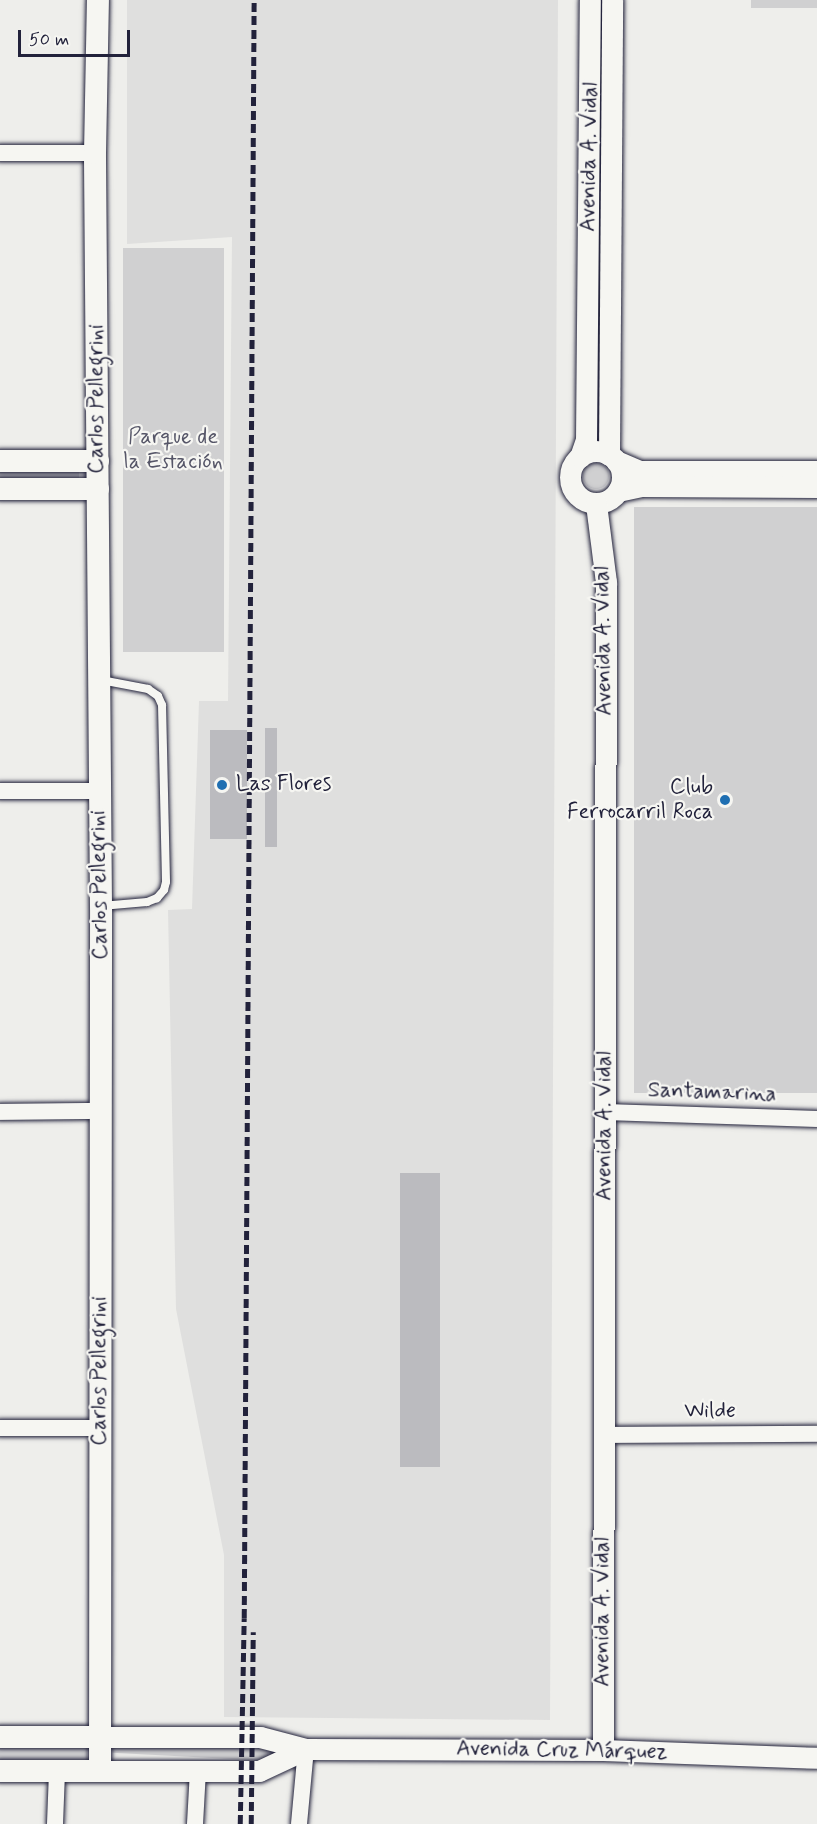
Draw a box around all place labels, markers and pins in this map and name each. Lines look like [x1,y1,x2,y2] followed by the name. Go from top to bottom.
[236,772,333,798] place label: Las Flores
[565,774,713,825] place label: Club Ferrocarril Roca
[213,776,231,794] marker: Las Flores
[718,793,732,807] marker: Club Ferrocarril Roca

